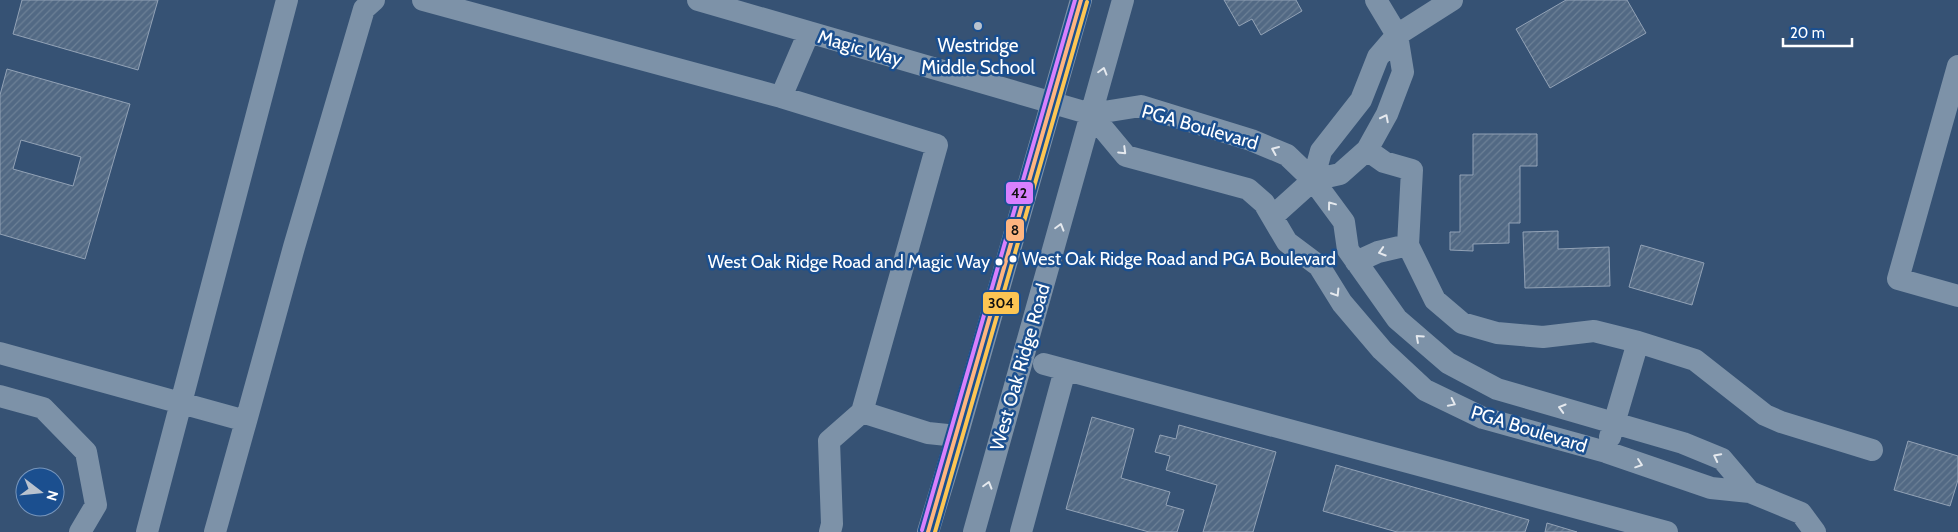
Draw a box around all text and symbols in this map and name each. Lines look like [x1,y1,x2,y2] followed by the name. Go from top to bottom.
[1783,15,1852,47] scale bar
[972,20,984,32] marker: Westridge Middle School
[1790,24,1825,42] text: 20 m
[815,25,905,71] street label: Magic Way
[921,34,1036,79] place label: Westridge Middle School
[1098,67,1108,76] one-way arrow
[1139,99,1261,155] street label: PGA Boulevard
[1378,114,1389,123] one-way arrow
[1117,145,1126,154] one-way arrow
[1271,146,1280,157] one-way arrow
[1005,181,1034,205] line badge: 42
[1011,184,1027,202] text: 42
[1328,201,1337,211] one-way arrow
[1005,218,1025,242] line badge: 8
[1011,221,1019,239] text: 8
[1054,224,1064,232] one-way arrow
[1378,246,1386,256] one-way arrow
[1022,248,1336,270] place label: West Oak Ridge Road and PGA Boulevard
[708,251,990,273] place label: West Oak Ridge Road and Magic Way
[1008,254,1018,264] marker: West Oak Ridge Road and PGA Boulevard
[994,257,1004,267] marker: West Oak Ridge Road and Magic Way
[985,281,1055,453] street label: West Oak Ridge Road
[1329,287,1339,296] one-way arrow
[982,291,1020,315] line badge: 304
[988,294,1014,312] text: 304
[1415,334,1424,343] one-way arrow
[1447,397,1456,407] one-way arrow
[1468,400,1590,458] street label: PGA Boulevard
[1559,404,1567,414] one-way arrow
[1713,453,1722,463] one-way arrow
[1635,458,1643,468] one-way arrow
[15,467,65,517] north arrow
[982,481,992,490] one-way arrow
[42,488,63,503] text: N

